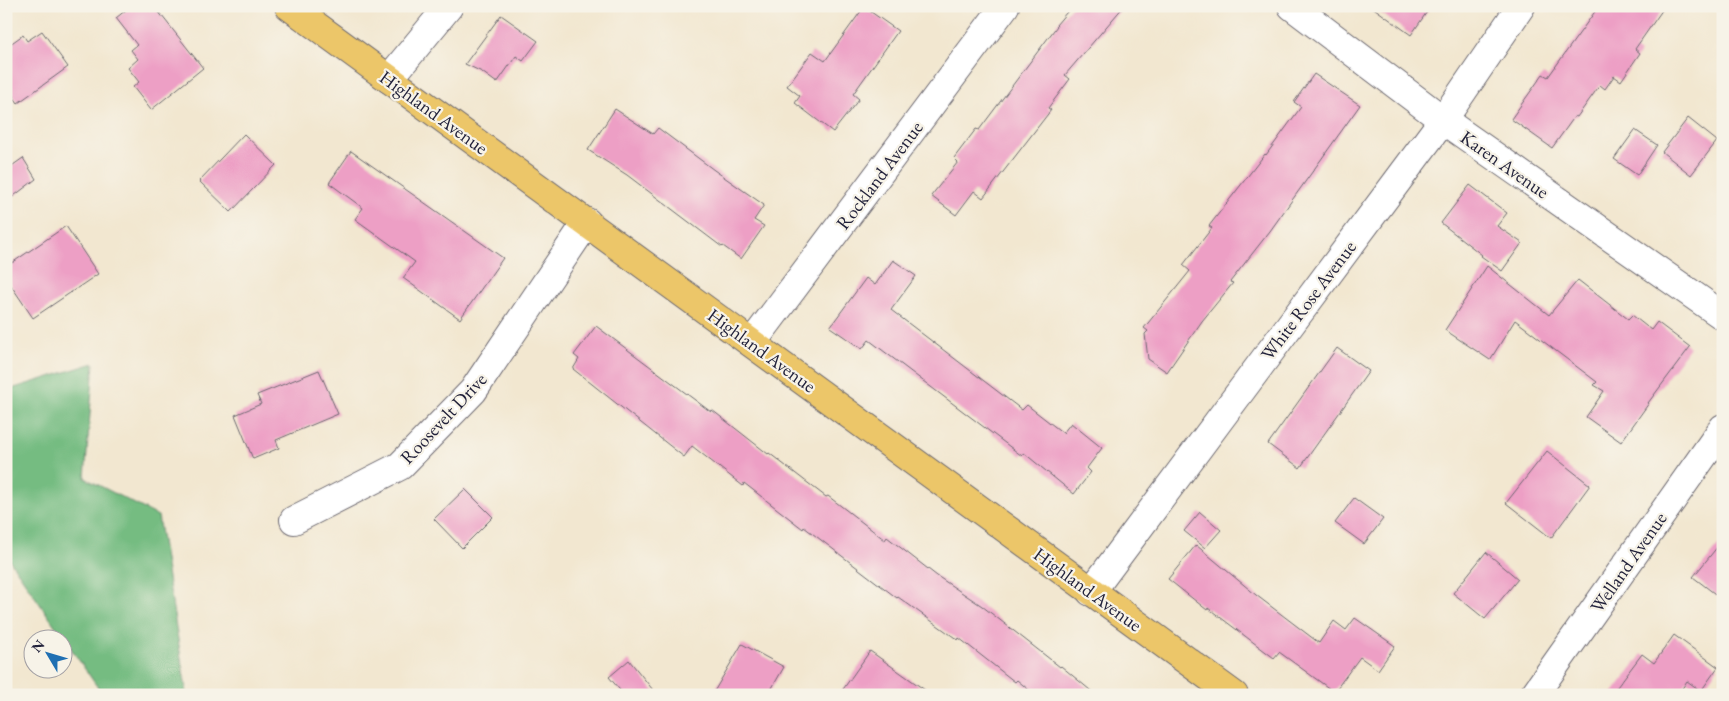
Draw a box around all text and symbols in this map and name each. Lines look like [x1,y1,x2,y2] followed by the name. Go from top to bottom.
[374,65,493,160] street label: Highland Avenue
[830,116,928,235] street label: Rockland Avenue
[1456,125,1554,204] street label: Karen Avenue
[1255,235,1362,365] street label: White Rose Avenue
[702,303,821,398] street label: Highland Avenue
[395,367,492,469] street label: Roosevelt Drive
[1584,507,1672,618] street label: Welland Avenue
[1028,542,1147,637] street label: Highland Avenue
[22,628,72,678] north arrow
[27,635,49,656] text: N

